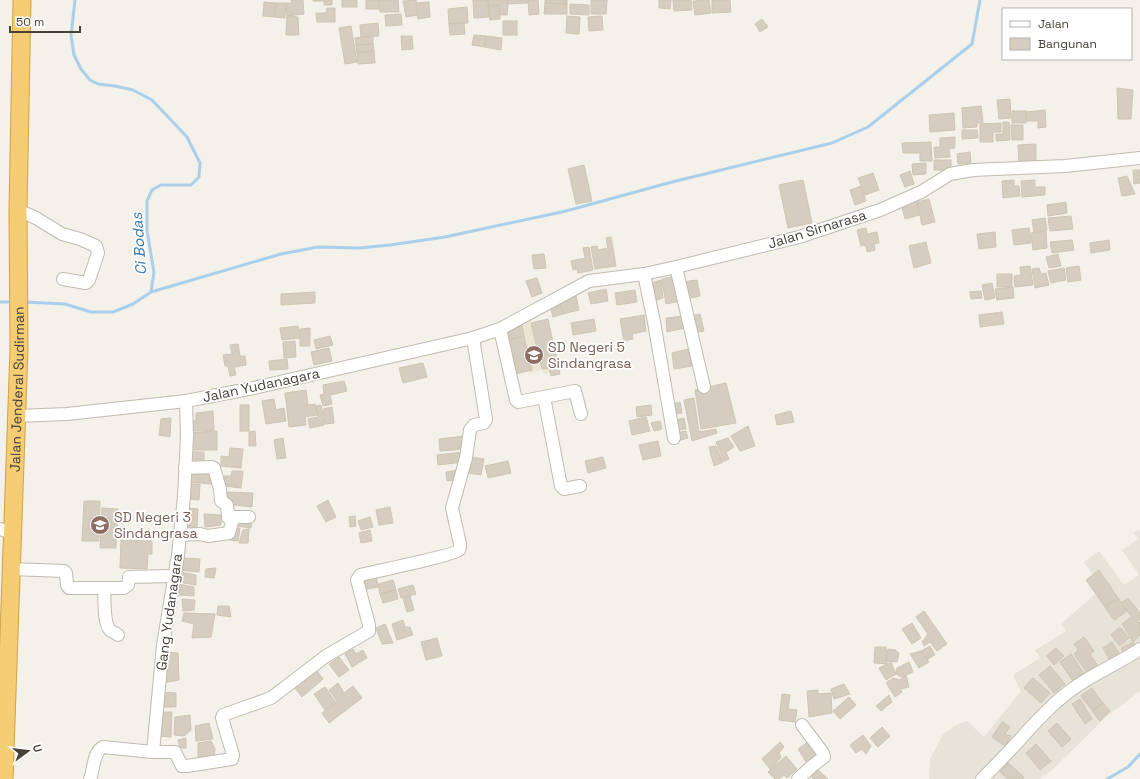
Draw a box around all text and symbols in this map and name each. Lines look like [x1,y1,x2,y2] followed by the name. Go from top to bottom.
[10,8,80,34] scale bar
[1002,8,1132,60] legend
[16,14,44,30] text: 50 m
[1038,16,1069,32] text: Jalan
[1038,36,1097,52] text: Bangunan
[766,205,868,253] street label: Jalan Sirnarasa
[127,211,150,276] water label: Ci Bodas
[6,306,28,472] street label: Jalan Jenderal Sudirman
[548,338,632,372] place label: SD Negeri 5 Sindangrasa
[523,344,545,366] school or university icon: SD Negeri 5 Sindangrasa
[201,364,321,406] street label: Jalan Yudanagara
[114,508,198,542] place label: SD Negeri 3 Sindangrasa
[89,514,111,536] school or university icon: SD Negeri 3 Sindangrasa
[152,552,186,672] street label: Gang Yudanagara
[8,731,48,771] north arrow
[30,743,45,754] text: U

